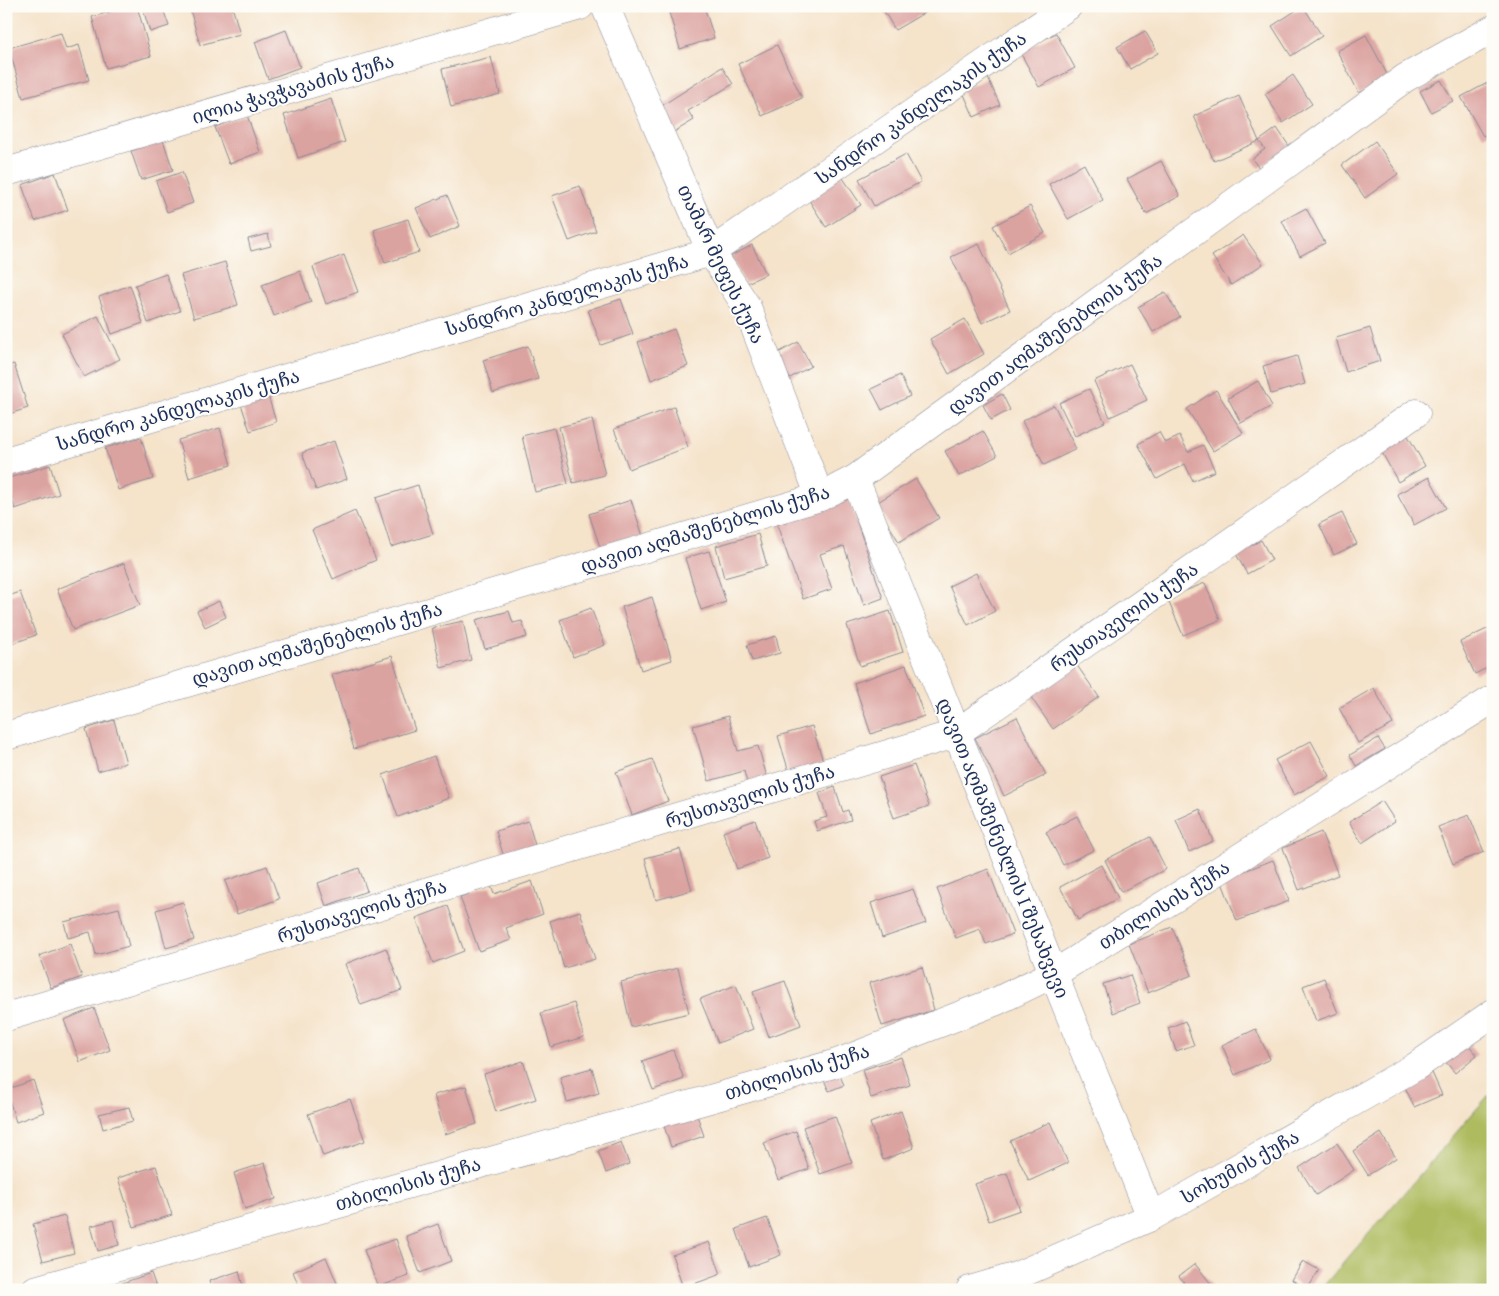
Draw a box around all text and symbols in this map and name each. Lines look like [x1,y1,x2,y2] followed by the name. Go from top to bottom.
[811,25,1031,191] street label: სანდრო კანდელაკის ქუჩა
[189,48,397,130] street label: ილია ჭავჭავაძის ქუჩა
[672,180,770,348] street label: თამარ მეფეს ქუჩა
[442,248,692,342] street label: სანდრო კანდელაკის ქუჩა
[943,248,1167,420] street label: დავით აღმაშენებლის ქუჩა
[53,363,303,457] street label: სანდრო კანდელაკის ქუჩა
[577,479,833,579] street label: დავით აღმაშენებლის ქუჩა
[1045,556,1203,678] street label: რუსთაველის ქუჩა
[189,596,445,692] street label: დავით აღმაშენებლის ქუჩა
[931,694,1075,1002] street label: დავით აღმაშენებლის I შესახვევი
[662,758,838,834] street label: რუსთაველის ქუჩა
[1094,855,1234,955] street label: თბილისის ქუჩა
[274,873,450,949] street label: რუსთაველის ქუჩა
[721,1038,873,1106] street label: თბილისის ქუჩა
[1176,1124,1304,1210] street label: სოხუმის ქუჩა
[332,1151,484,1217] street label: თბილისის ქუჩა

